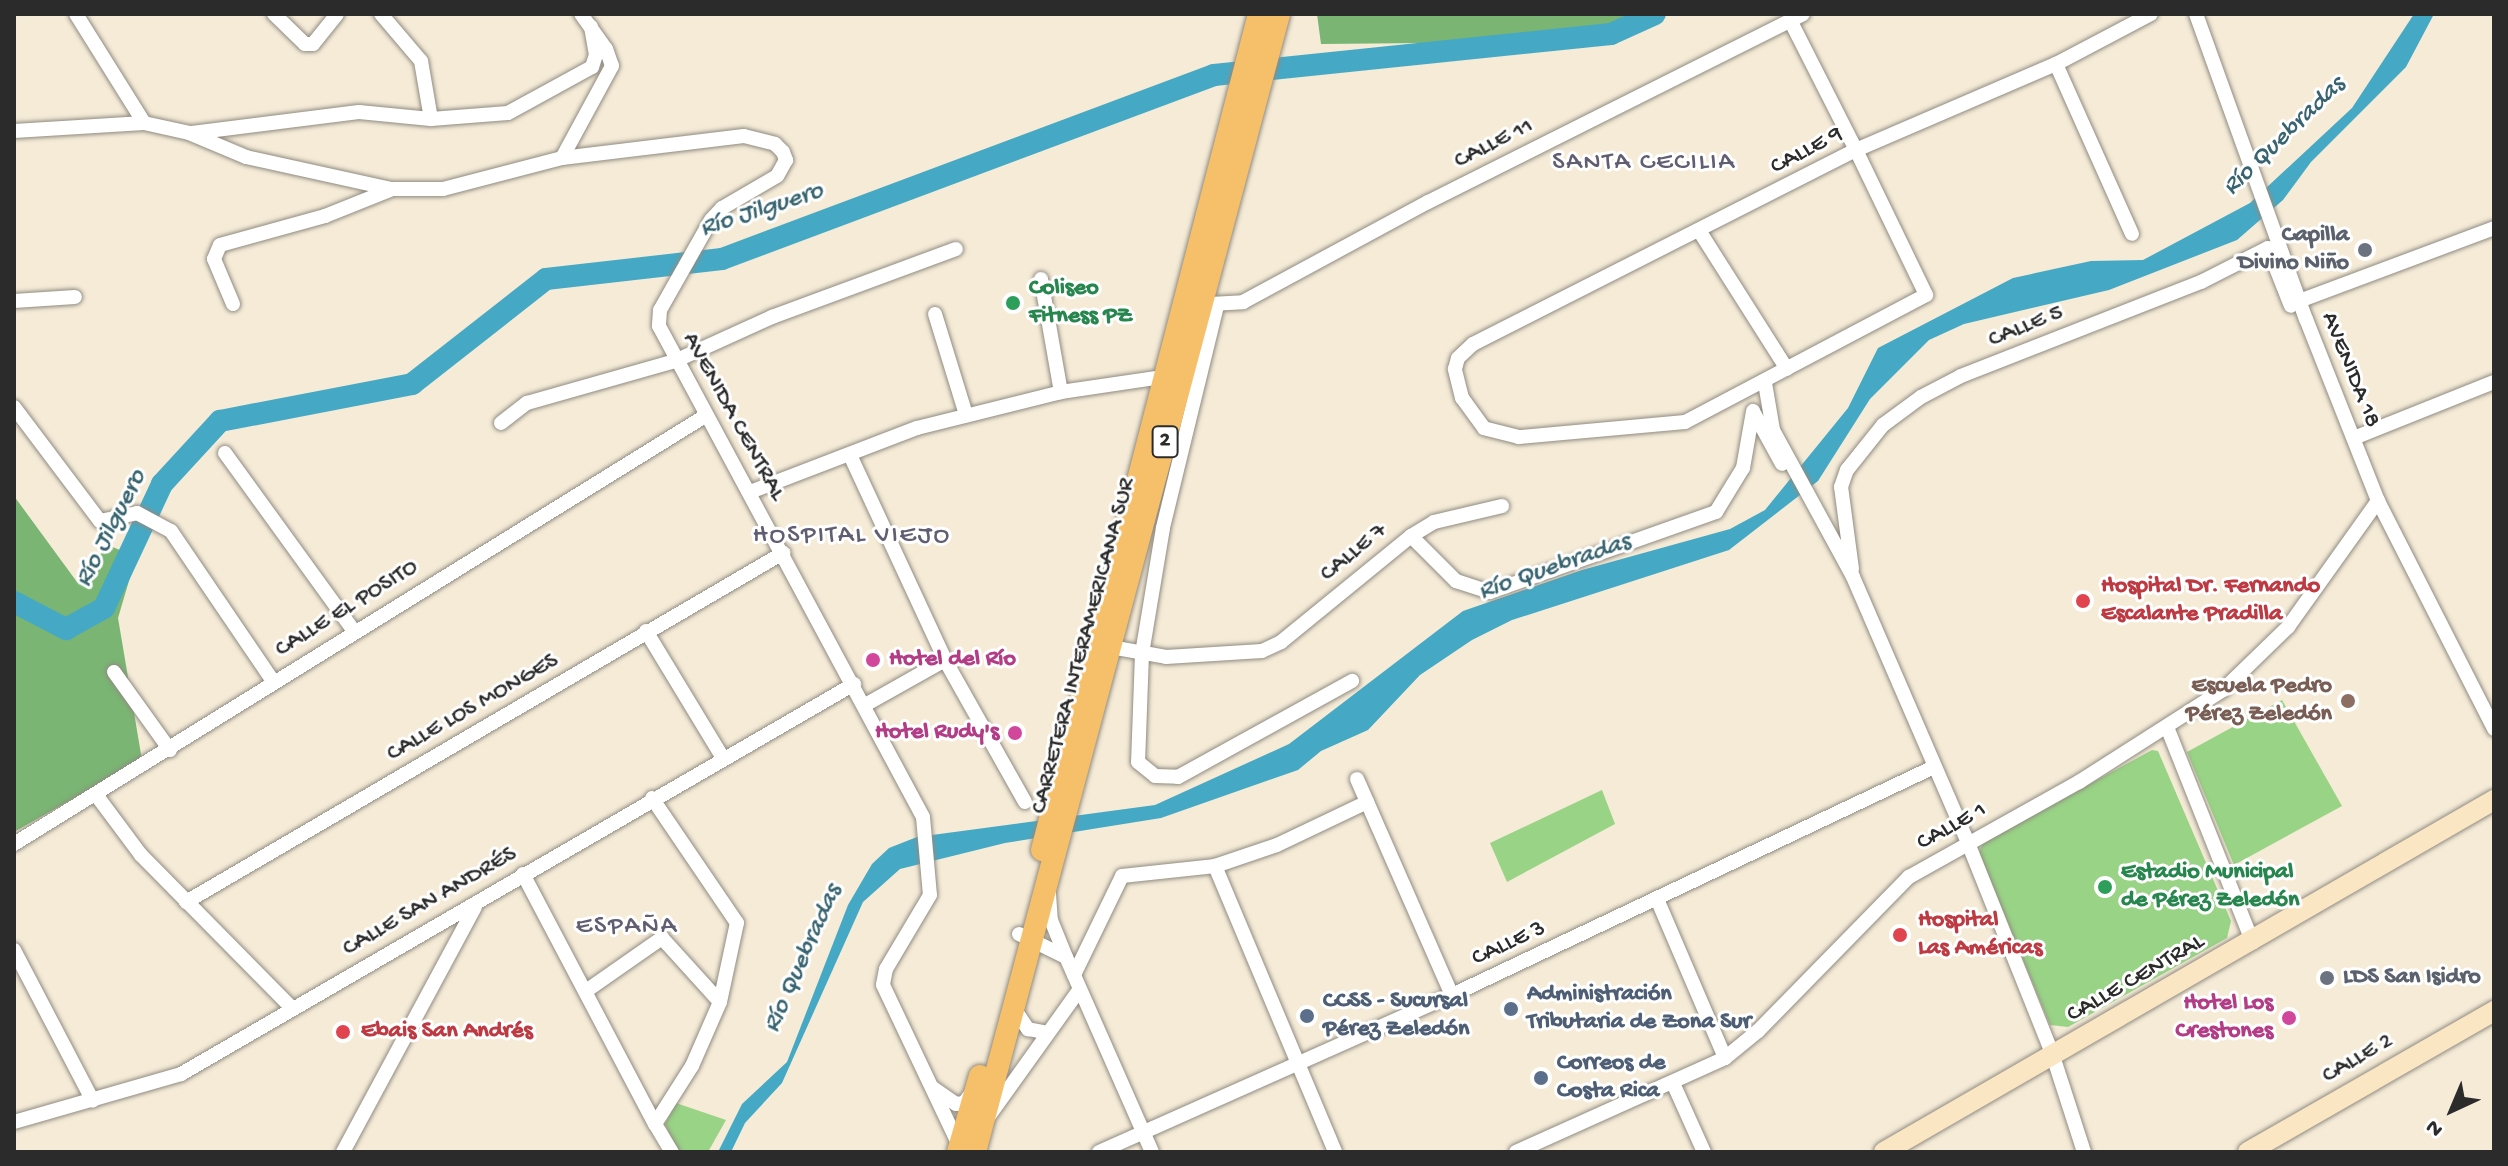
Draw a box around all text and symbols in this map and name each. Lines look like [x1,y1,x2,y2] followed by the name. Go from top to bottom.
[2217,71,2353,203] water label: Río Quebradas
[1450,112,1538,176] street label: CALLE 11
[1766,120,1848,182] street label: CALLE 9
[1552,148,1736,180] district label: SANTA CECILIA
[697,177,827,245] water label: Río Jilguero
[2238,222,2349,278] place label: Capilla Divino Niño
[2356,241,2374,259] marker: Capilla Divino Niño
[1029,275,1132,331] place label: Coliseo Fitness PZ
[1004,294,1022,312] marker: Coliseo Fitness PZ
[1984,299,2068,355] street label: CALLE 5
[2314,308,2386,432] street label: AVENIDA 18
[675,328,791,506] street label: AVENIDA CENTRAL
[1151,424,1179,460] road number: 2
[69,465,155,593] water label: Río Jilguero
[1025,475,1143,817] street label: CARRETERA INTERAMERICANA SUR
[1315,517,1393,589] street label: CALLE 7
[753,521,951,553] district label: HOSPITAL VIEJO
[1475,527,1635,609] water label: Río Quebradas
[270,554,424,664] street label: CALLE EL POSITO
[2101,573,2320,629] place label: Hospital Dr. Fernando Escalante Pradilla
[2072,590,2094,612] marker: Hospital Dr. Fernando Escalante Pradilla
[889,646,1016,674] place label: Hotel del Río
[382,647,564,769] street label: CALLE LOS MONGES
[864,651,882,669] marker: Hotel del Río
[2186,673,2332,729] place label: Escuela Pedro Pérez Zeledón
[2339,692,2357,710] marker: Escuela Pedro Pérez Zeledón
[875,719,999,747] place label: Hotel Rudy's
[1006,724,1024,742] marker: Hotel Rudy's
[1912,796,1992,858] street label: CALLE 1
[338,840,522,964] street label: CALLE SAN ANDRÉS
[2121,859,2299,915] place label: Estadio Municipal de Pérez Zeledón
[2096,878,2114,896] marker: Estadio Municipal de Pérez Zeledón
[757,880,851,1038] water label: Río Quebradas
[1918,907,2042,963] place label: Hospital Las Américas
[576,912,678,944] district label: ESPAÑA
[1468,915,1550,973] street label: CALLE 3
[1889,924,1911,946] marker: Hospital Las Américas
[2062,928,2210,1030] street label: CALLE CENTRAL
[2343,964,2481,992] place label: LDS San Isidro
[2318,969,2336,987] marker: LDS San Isidro
[1527,981,1751,1037] place label: Administración Tributaria de Zona Sur
[1323,988,1469,1044] place label: CCSS - Sucursal Pérez Zeledón
[2175,990,2273,1046] place label: Hotel Los Crestones
[1502,1000,1520,1018] marker: Administración Tributaria de Zona Sur
[1298,1007,1316,1025] marker: CCSS - Sucursal Pérez Zeledón
[2280,1009,2298,1027] marker: Hotel Los Crestones
[361,1018,533,1046] place label: Ebais San Andrés
[332,1021,354,1043] marker: Ebais San Andrés
[2317,1027,2399,1091] street label: CALLE 2
[1557,1050,1665,1106] place label: Correos de Costa Rica
[1532,1069,1550,1087] marker: Correos de Costa Rica
[2412,1070,2492,1150] north arrow
[2421,1113,2450,1142] text: N

